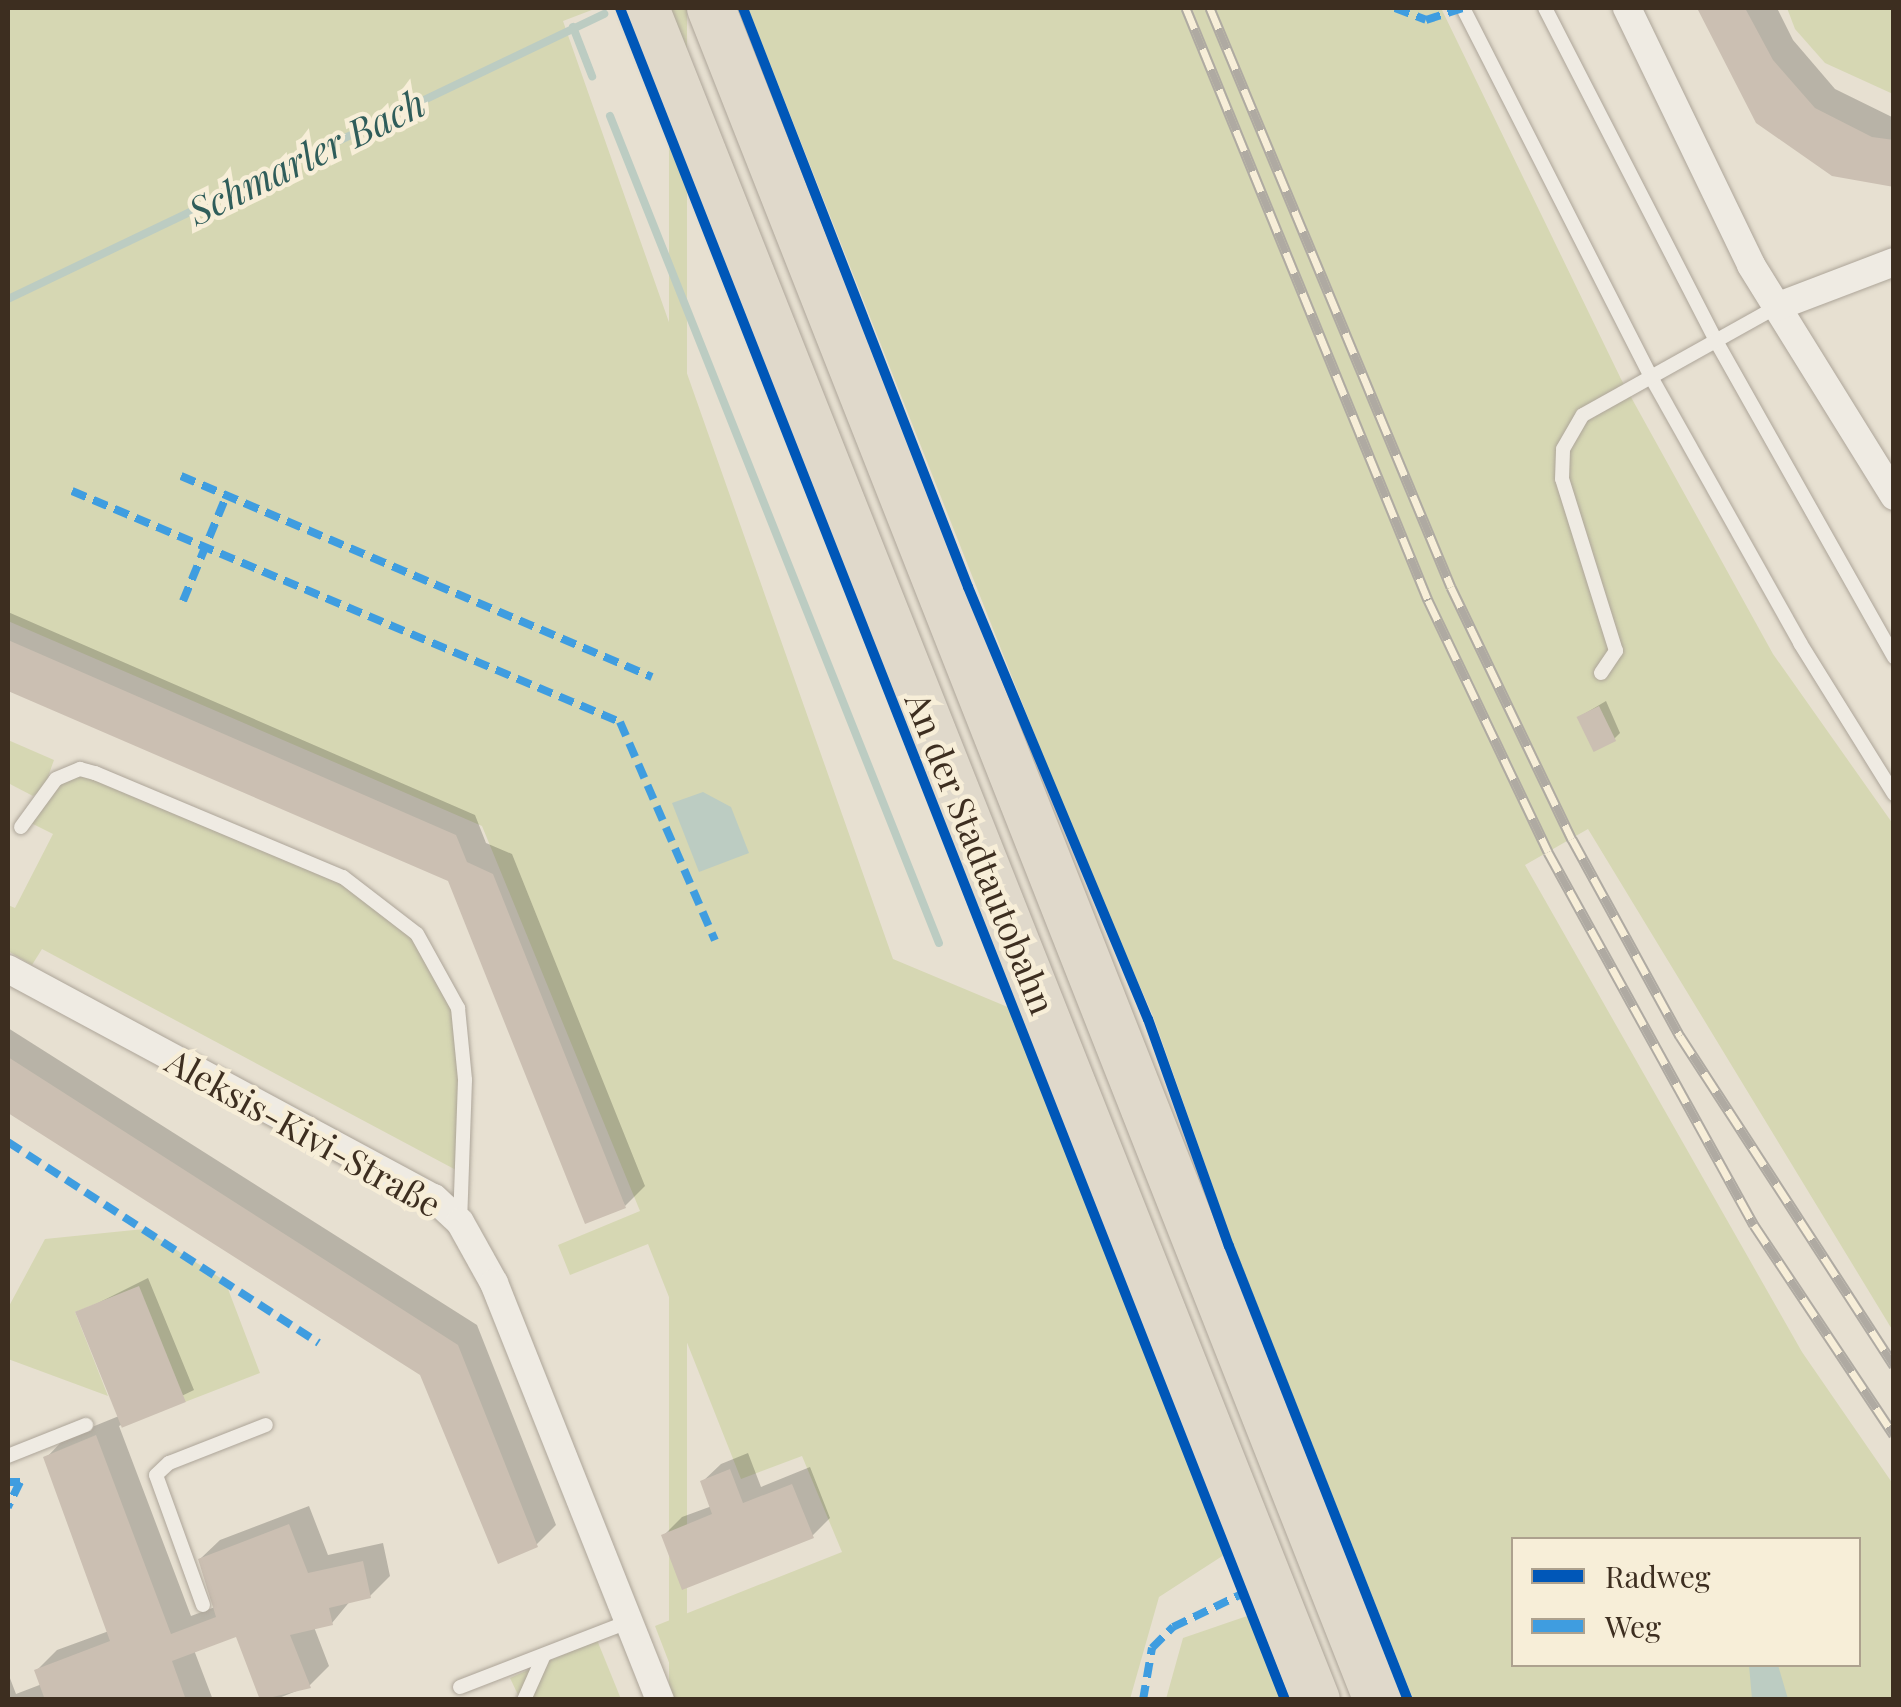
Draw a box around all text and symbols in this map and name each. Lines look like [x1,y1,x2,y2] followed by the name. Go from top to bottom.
[180,79,432,233] water label: Schmarler Bach
[897,686,1065,1020] street label: An der Stadtautobahn
[159,1039,449,1225] street label: Aleksis-Kivi-Straße
[1511,1537,1861,1667] legend
[1605,1556,1711,1596] text: Radweg
[1605,1606,1661,1646] text: Weg

